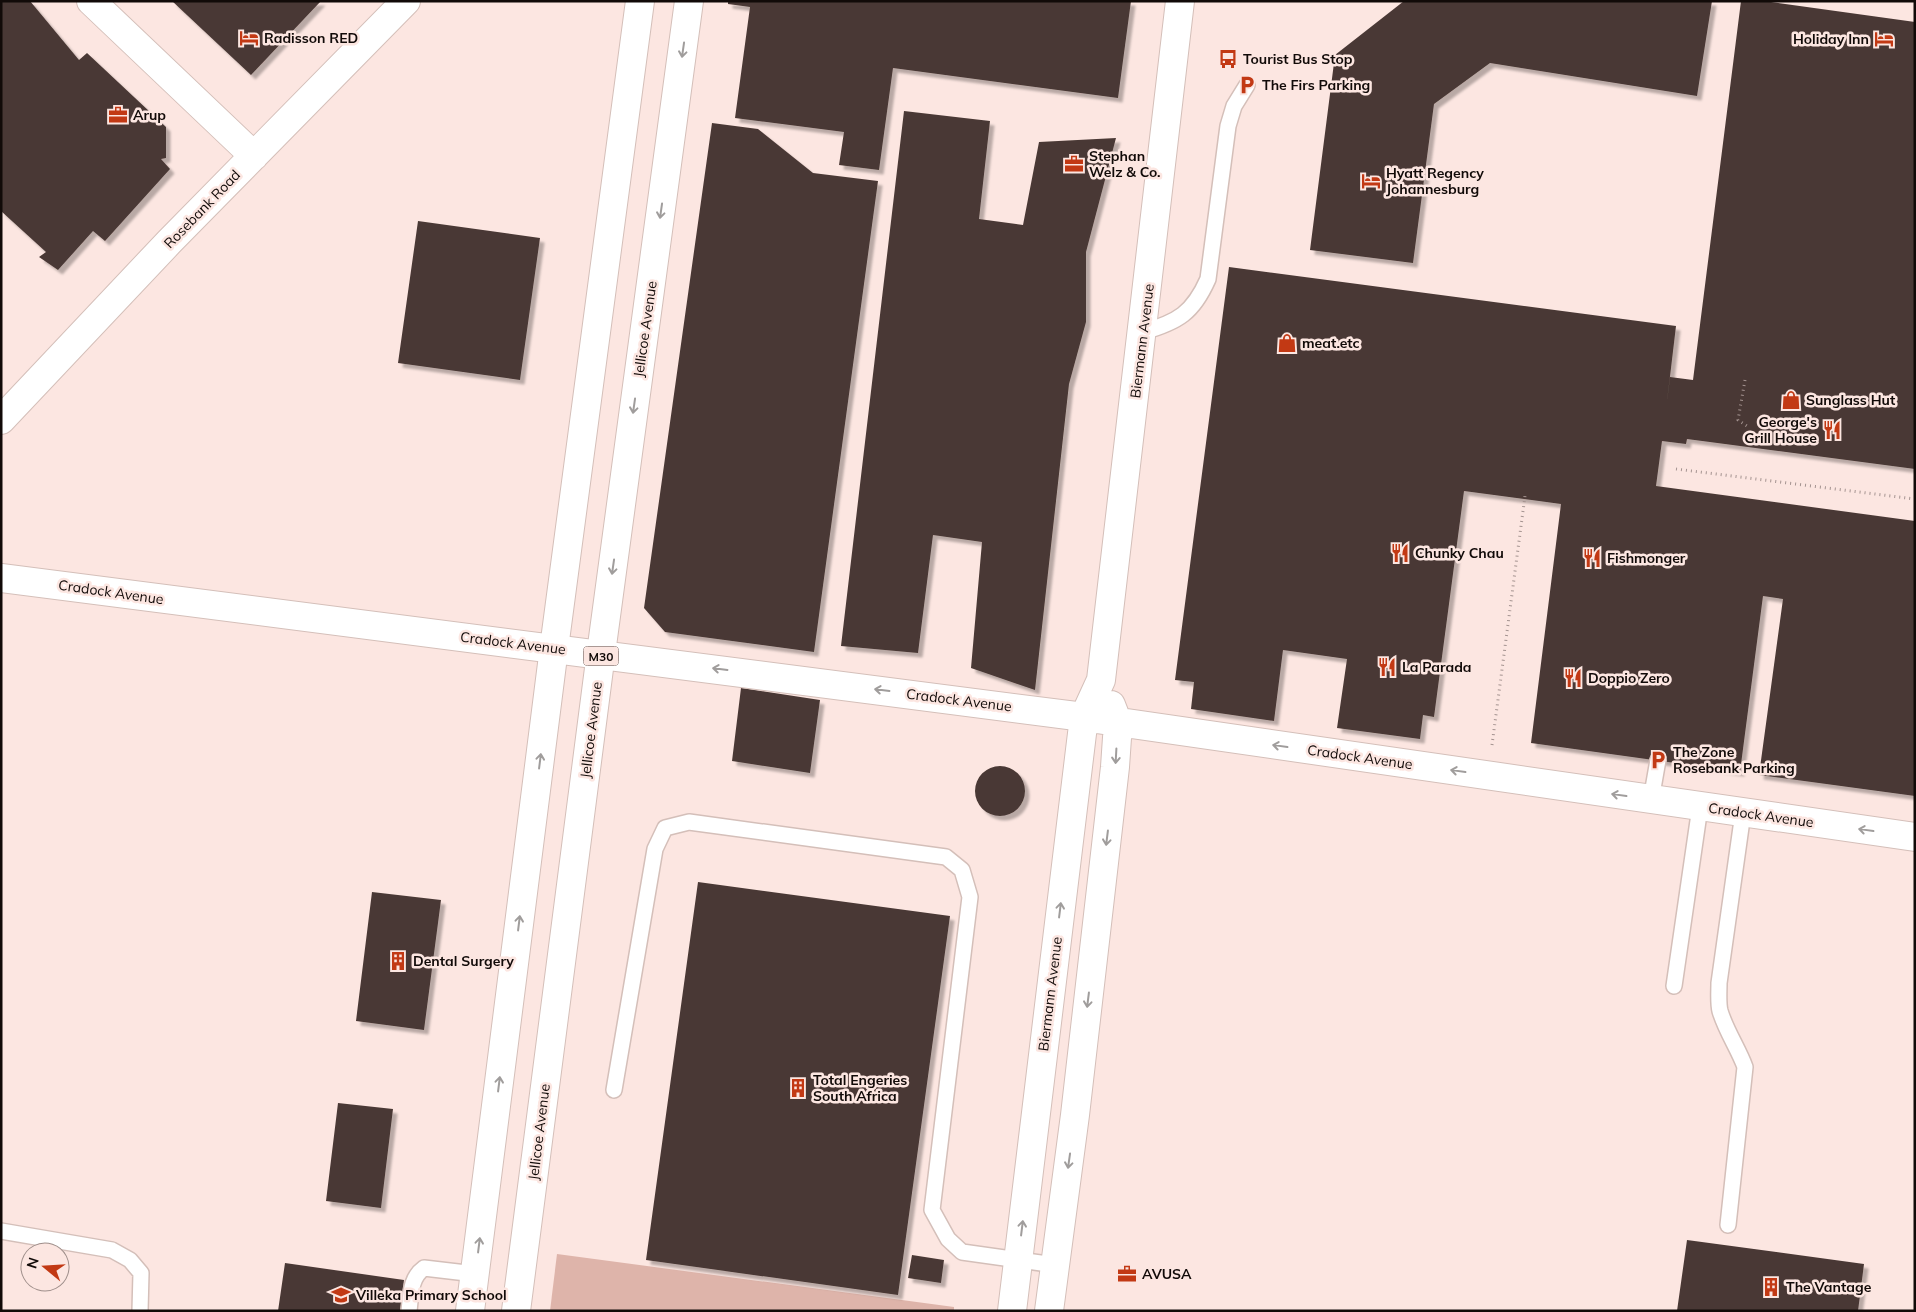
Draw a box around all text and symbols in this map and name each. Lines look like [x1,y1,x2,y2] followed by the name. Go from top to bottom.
[238,27,260,49] hotel icon: Radisson RED
[1873,28,1895,50] hotel icon: Holiday Inn
[264,29,358,47] place label: Radisson RED
[1793,30,1869,48] place label: Holiday Inn
[678,41,688,57] one-way arrow
[1217,48,1239,70] bus stop icon: Tourist Bus Stop
[1243,50,1353,68] place label: Tourist Bus Stop
[1236,74,1258,96] parking icon: The Firs Parking
[1262,76,1370,94] place label: The Firs Parking
[107,104,129,126] office icon: Arup
[133,106,166,124] place label: Arup
[1089,147,1160,181] place label: Stephan Welz & Co.
[1063,153,1085,175] office icon: Stephan Welz & Co.
[1386,164,1484,198] place label: Hyatt Regency Johannesburg
[160,166,244,252] street label: Rosebank Road
[1360,170,1382,192] hotel icon: Hyatt Regency Johannesburg
[656,202,666,218] one-way arrow
[629,280,661,378] street label: Jellicoe Avenue
[1126,283,1158,399] street label: Biermann Avenue
[1276,332,1298,354] shop icon: meat.etc
[1302,334,1360,352] place label: meat.etc
[1780,389,1802,411] shop icon: Sunglass Hut
[1806,391,1896,409] place label: Sunglass Hut
[629,398,639,414] one-way arrow
[1744,413,1817,447] place label: George's Grill House
[1821,419,1843,441] restaurant icon: George's Grill House
[1389,542,1411,564] restaurant icon: Chunky Chau
[1415,544,1504,562] place label: Chunky Chau
[1581,547,1603,569] restaurant icon: Fishmonger
[1607,549,1686,567] place label: Fishmonger
[607,559,617,575] one-way arrow
[57,576,165,608] street label: Cradock Avenue
[459,628,567,658] street label: Cradock Avenue
[584,646,618,666] road number: M30
[1376,656,1398,678] restaurant icon: La Parada
[1402,658,1472,676] place label: La Parada
[713,664,729,674] one-way arrow
[1562,667,1584,689] restaurant icon: Doppio Zero
[1588,669,1670,687] place label: Doppio Zero
[576,681,606,779] street label: Jellicoe Avenue
[874,685,890,695] one-way arrow
[905,685,1013,715] street label: Cradock Avenue
[1272,740,1288,750] one-way arrow
[1306,741,1414,773] street label: Cradock Avenue
[1673,743,1795,777] place label: The Zone Rosebank Parking
[1111,748,1120,764] one-way arrow
[1647,749,1669,771] parking icon: The Zone Rosebank Parking
[535,754,545,770] one-way arrow
[1450,766,1466,776] one-way arrow
[1611,790,1627,800] one-way arrow
[1707,799,1815,831] street label: Cradock Avenue
[1859,825,1875,835] one-way arrow
[1102,830,1112,846] one-way arrow
[1055,902,1065,918] one-way arrow
[514,915,524,931] one-way arrow
[1034,936,1066,1052] street label: Biermann Avenue
[387,950,409,972] building icon: Dental Surgery
[413,952,514,970] place label: Dental Surgery
[1083,991,1093,1007] one-way arrow
[813,1071,907,1105] place label: Total Engeries South Africa
[494,1076,504,1092] one-way arrow
[787,1077,809,1099] building icon: Total Engeries South Africa
[524,1083,554,1181] street label: Jellicoe Avenue
[1064,1153,1074,1169] one-way arrow
[1017,1220,1027,1236] one-way arrow
[474,1237,484,1253] one-way arrow
[20,1242,70,1292] north arrow
[22,1255,43,1271] text: N
[1116,1263,1138,1285] office icon: AVUSA
[1142,1265,1192,1283] place label: AVUSA
[1760,1276,1782,1298] building icon: The Vantage
[1786,1278,1872,1296] place label: The Vantage
[330,1284,352,1306] school or university icon: Villeka Primary School
[355,1286,507,1304] place label: Villeka Primary School

